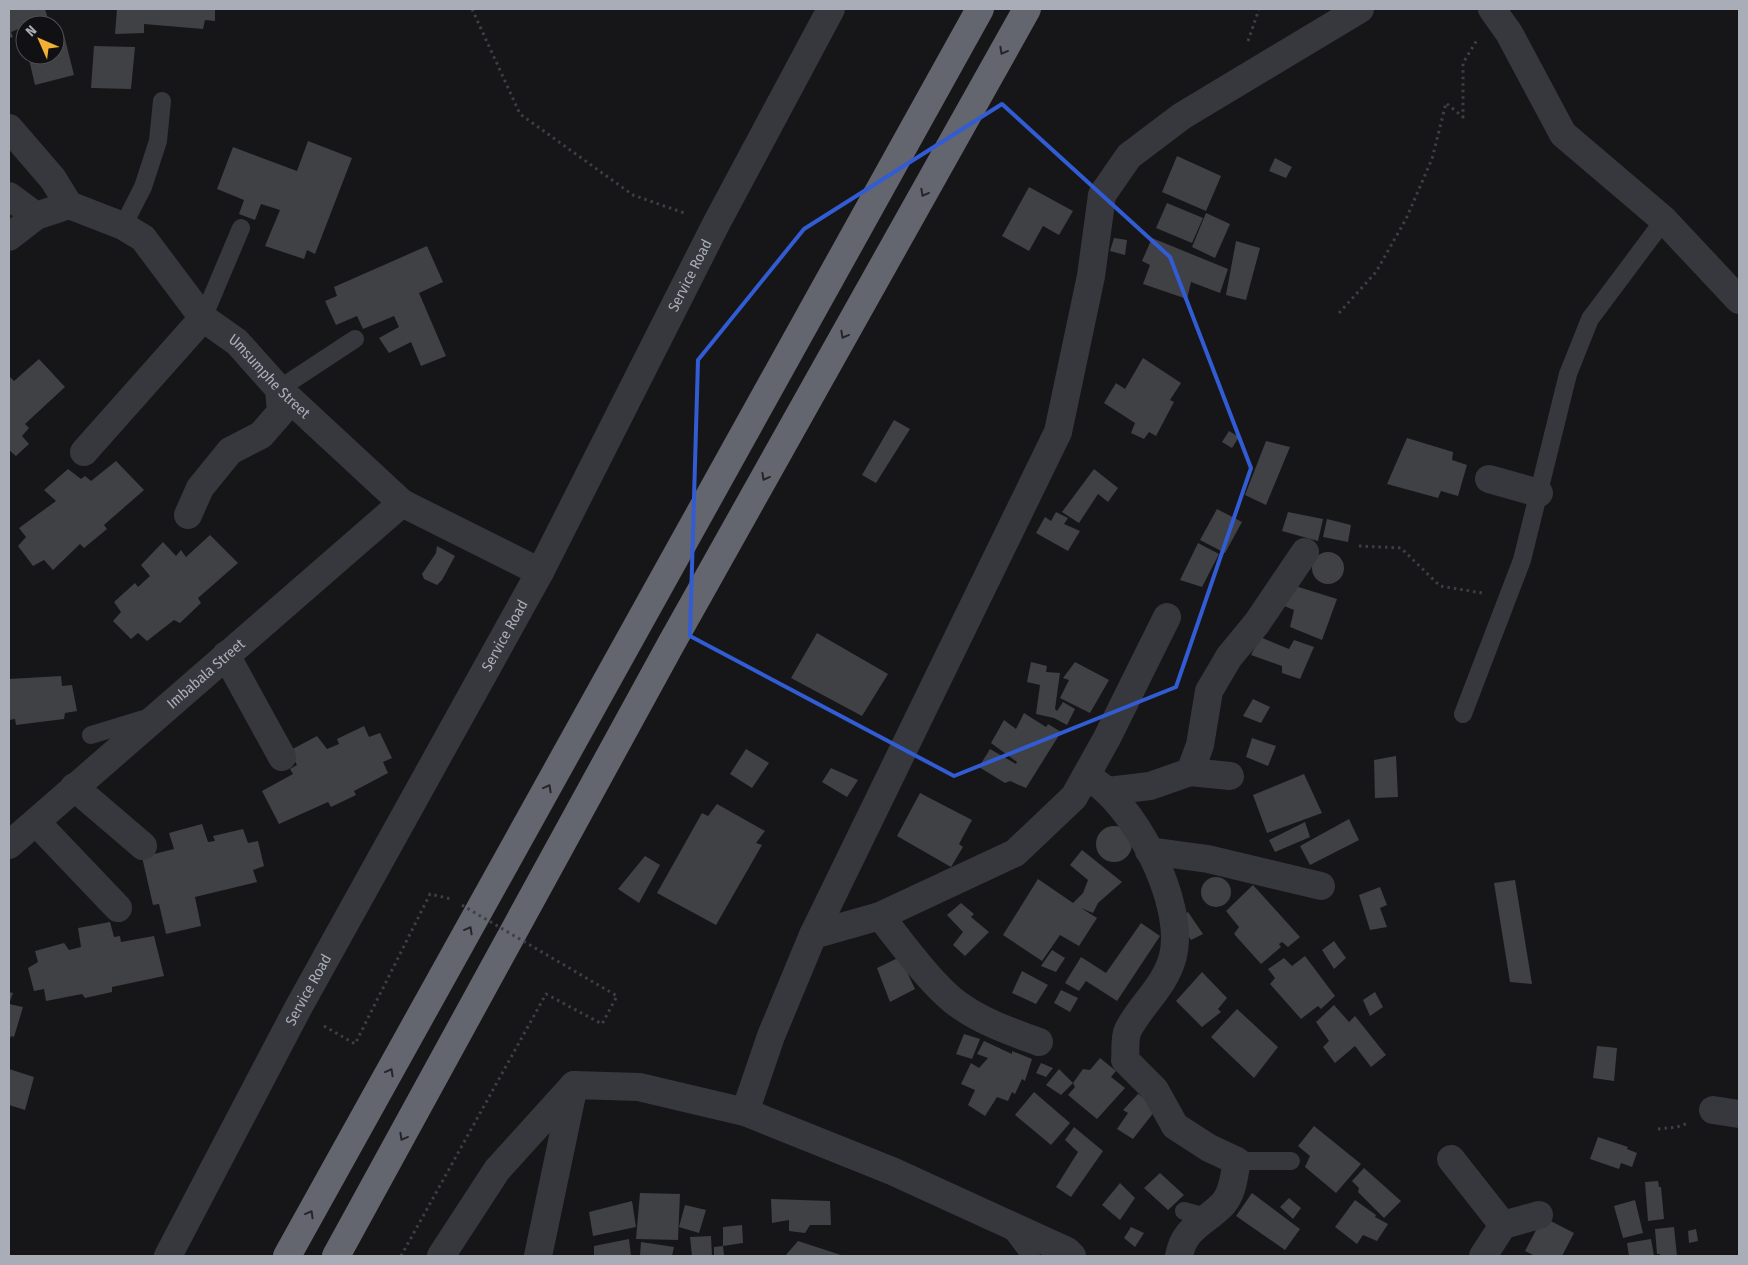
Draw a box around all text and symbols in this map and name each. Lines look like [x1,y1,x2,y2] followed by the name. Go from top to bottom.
[15,15,65,65] north arrow
[22,22,40,40] text: N
[999,46,1009,55] one-way arrow
[920,188,930,197] one-way arrow
[664,236,716,315] street label: Service Road
[225,330,314,422] street label: Umsumphe Street
[841,330,851,339] one-way arrow
[761,471,771,480] one-way arrow
[478,597,532,674] street label: Service Road
[163,635,249,712] street label: Imbabala Street
[541,784,551,793] one-way arrow
[463,926,473,935] one-way arrow
[282,951,335,1029] street label: Service Road
[384,1068,394,1077] one-way arrow
[399,1132,409,1141] one-way arrow
[304,1210,314,1219] one-way arrow

